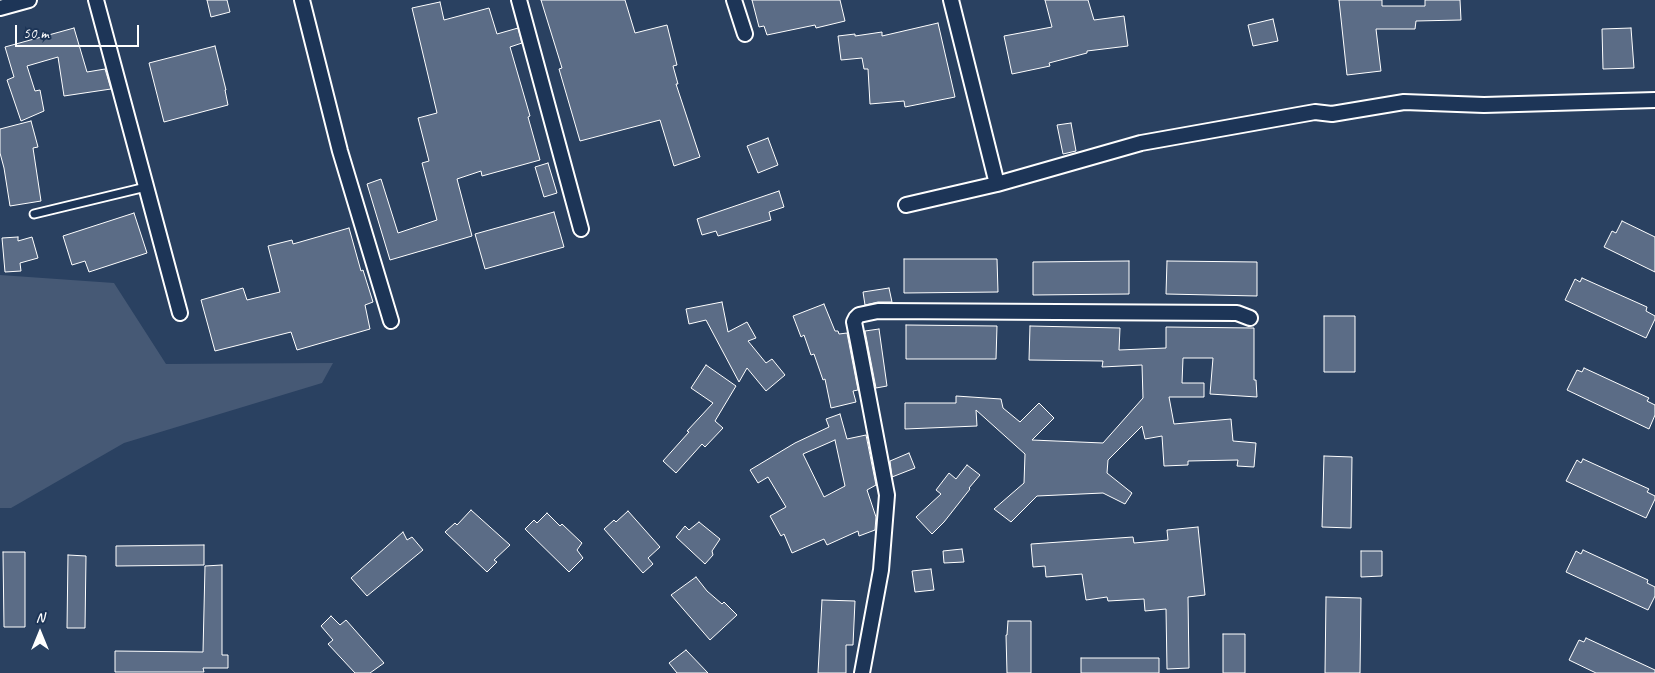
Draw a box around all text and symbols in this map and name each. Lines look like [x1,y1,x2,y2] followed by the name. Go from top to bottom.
[18,15,141,47] scale bar
[23,24,49,43] text: 50 m
[15,608,65,658] north arrow
[36,609,44,626] text: N

